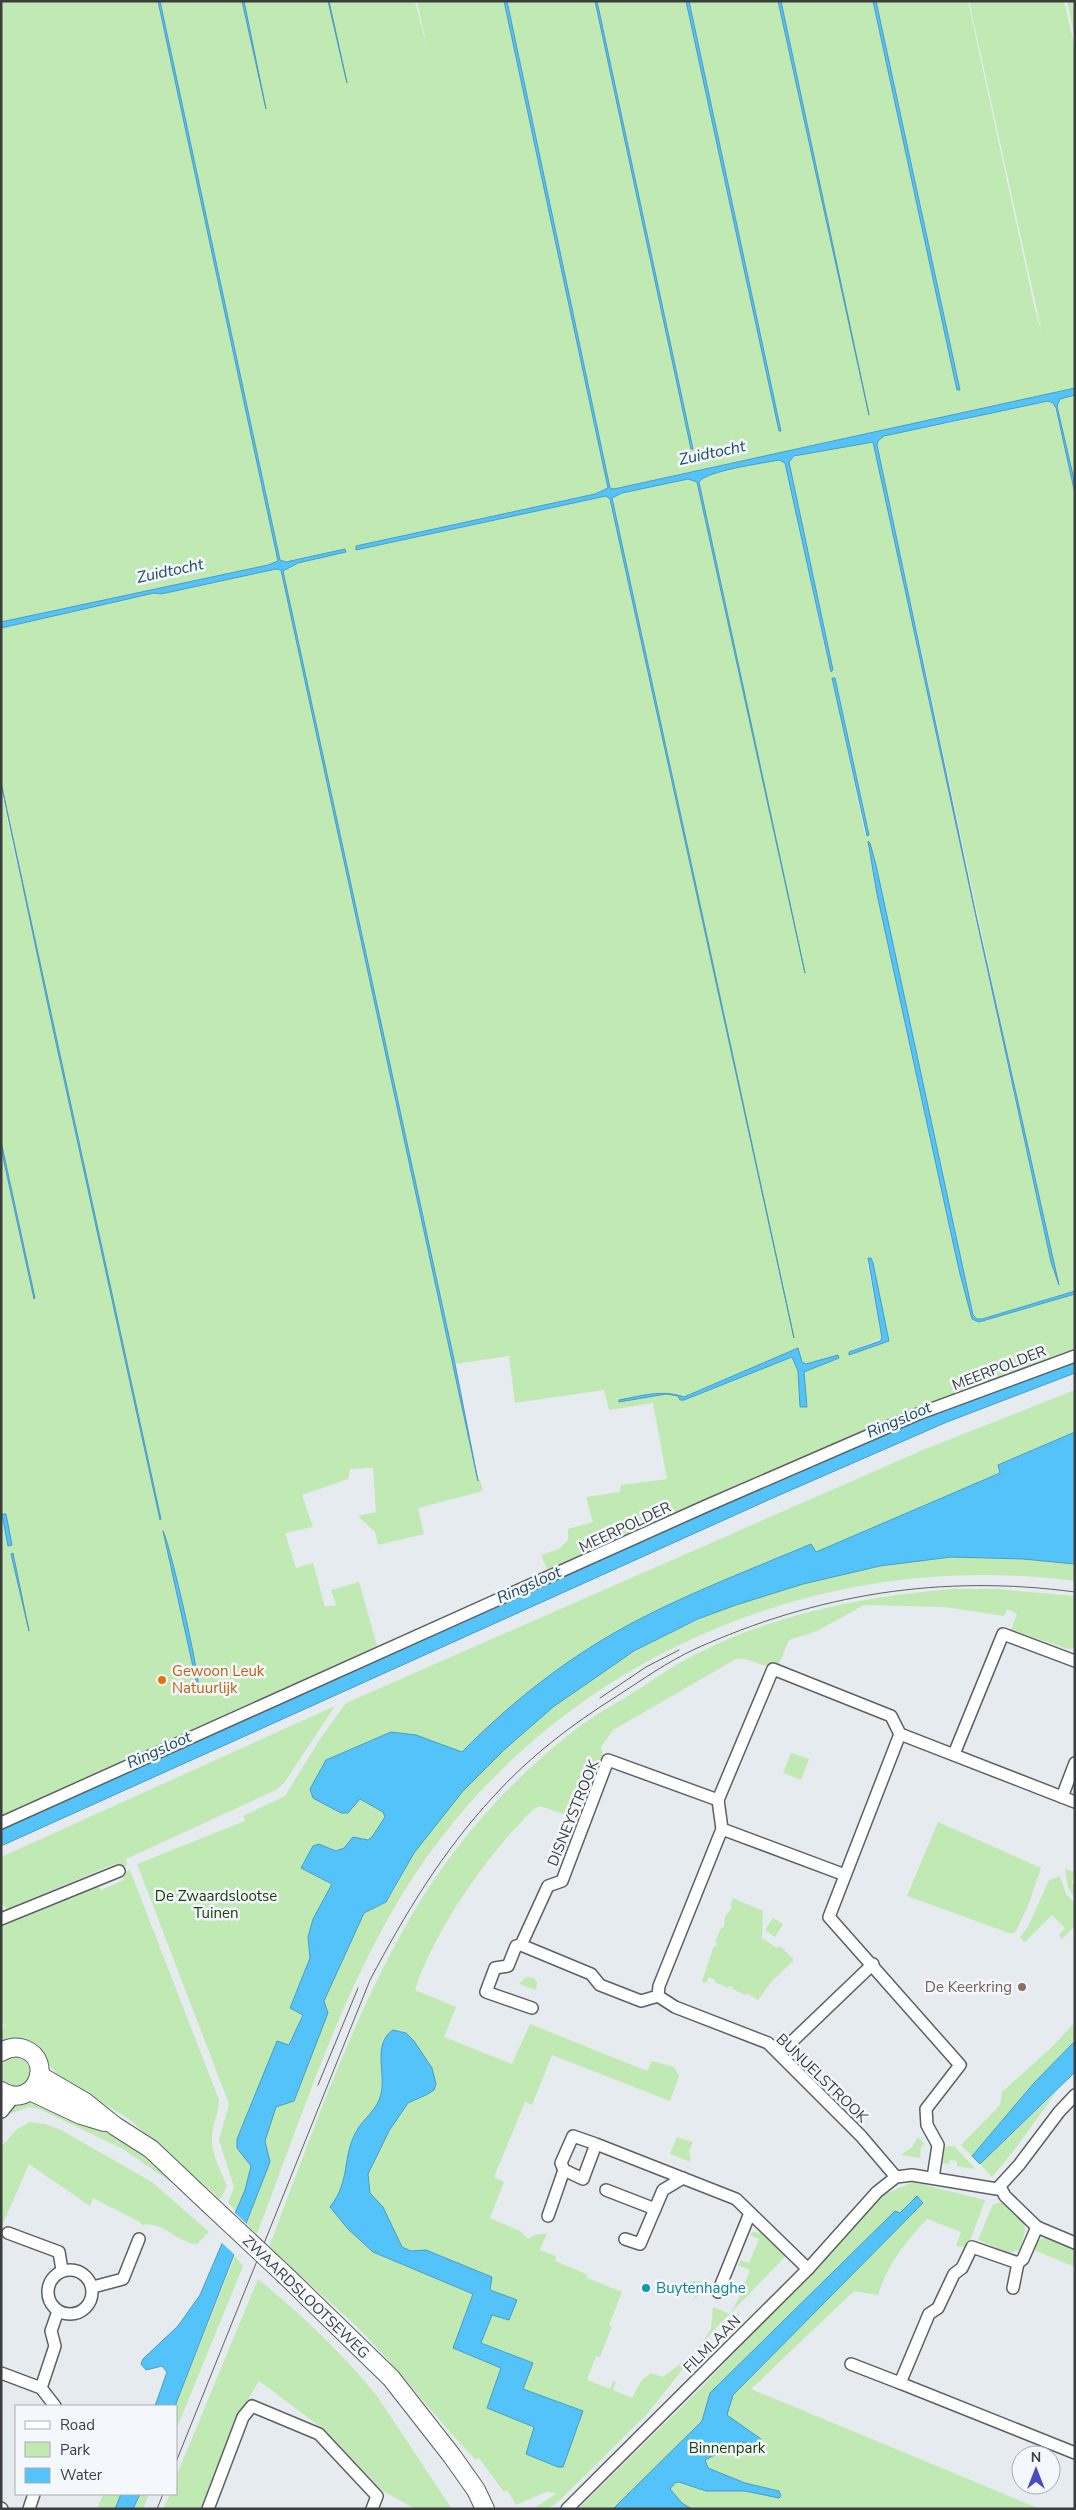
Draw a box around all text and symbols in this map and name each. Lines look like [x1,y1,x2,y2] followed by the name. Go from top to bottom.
[677,435,748,471] water label: Zuidtocht
[135,553,206,589] water label: Zuidtocht
[949,1341,1049,1395] street label: MEERPOLDER
[863,1396,935,1444] water label: Ringsloot
[576,1497,674,1557] street label: MEERPOLDER
[493,1561,565,1609] water label: Ringsloot
[172,1661,265,1698] place label: Gewoon Leuk Natuurlijk
[156,1674,168,1686] marker: Gewoon Leuk Natuurlijk
[123,1726,195,1774] water label: Ringsloot
[543,1756,604,1869] street label: DISNEYSTROOK
[155,1886,277,1923] park label: De Zwaardslootse Tuinen
[925,1977,1012,1997] place label: De Keerkring
[1016,1981,1028,1993] marker: De Keerkring
[772,2029,873,2127] street label: BUNUELSTROOK
[238,2231,374,2363] street label: ZWAARDSLOOTSEWEG
[656,2278,746,2298] place label: Buytenhaghe
[640,2282,652,2294] marker: Buytenhaghe
[679,2311,745,2377] street label: FILMLAAN
[15,2405,178,2495] legend
[60,2415,95,2435] text: Road
[689,2438,766,2458] park label: Binnenpark
[60,2440,90,2460] text: Park
[1011,2445,1061,2495] north arrow
[1031,2448,1041,2467] text: N
[60,2465,103,2485] text: Water

